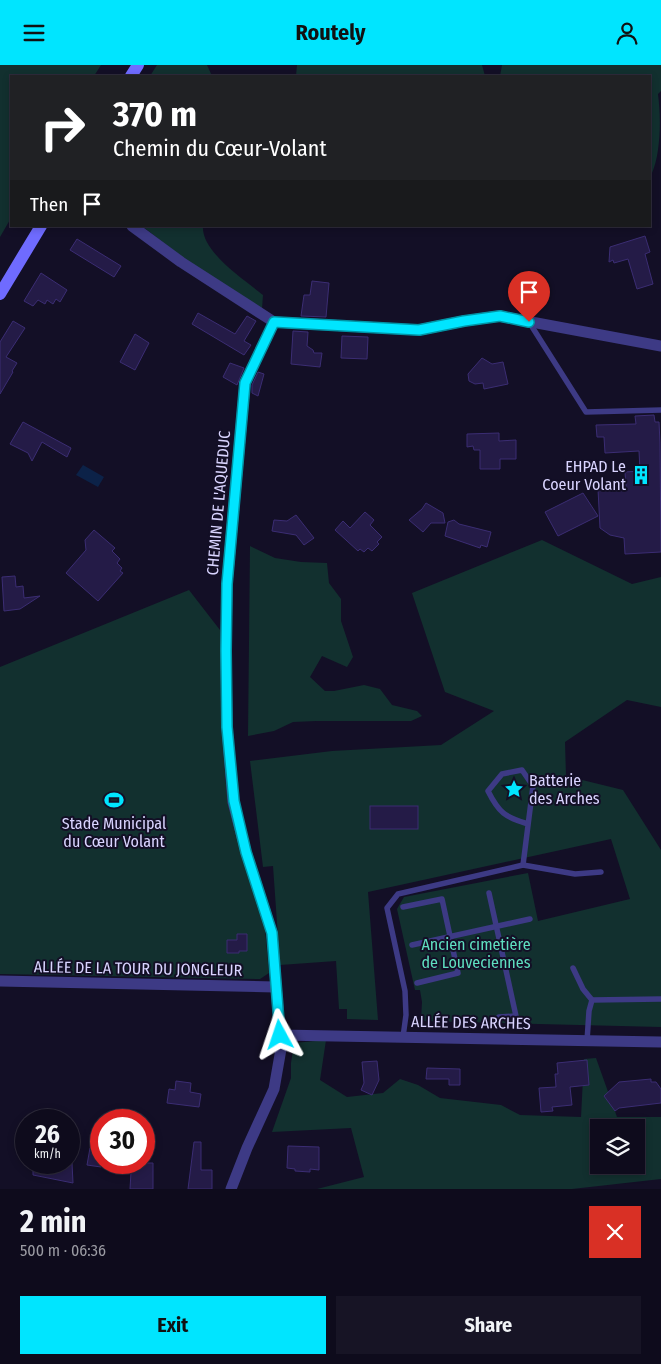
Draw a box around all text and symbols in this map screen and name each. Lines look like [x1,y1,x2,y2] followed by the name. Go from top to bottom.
[20,19,48,47] icon: menu
[296,19,365,46] text: Routely
[613,19,641,47] icon: person
[113,93,197,135] text: 370 m
[30,95,95,160] icon: right
[113,135,327,162] text: Chemin du Cœur-Volant
[78,190,106,218] icon: arrive
[30,193,68,216] text: Then
[508,271,550,322] pin
[515,278,543,306] icon: arrive
[203,430,234,576] street label: CHEMIN DE L'AQUEDUC
[542,457,627,494] place label: EHPAD Le Coeur Volant
[630,464,652,486] building icon: EHPAD Le Coeur Volant
[529,771,600,808] place label: Batterie des Arches
[503,778,525,800] place icon: Batterie des Arches
[103,789,125,811] sports icon: Stade Municipal du Cœur Volant
[62,814,166,851] place label: Stade Municipal du Cœur Volant
[421,935,531,972] park label: Ancien cimetière de Louveciennes
[34,957,243,980] street label: ALLÉE DE LA TOUR DU JONGLEUR
[253,1008,305,1060] position arrow
[411,1012,531,1033] street label: ALLÉE DES ARCHES
[90,1109,155,1174] speed limit sign: 30
[590,1119,645,1174] map controls
[590,1119,645,1174] button: layers
[35,1120,60,1150] text: 26
[34,1147,61,1161] text: km/h
[20,1204,87,1240] text: 2 min
[589,1206,641,1258] button: close
[20,1241,106,1260] text: 500 m · 06:36
[20,1296,326,1354] button: Exit
[336,1296,641,1354] button: Share

